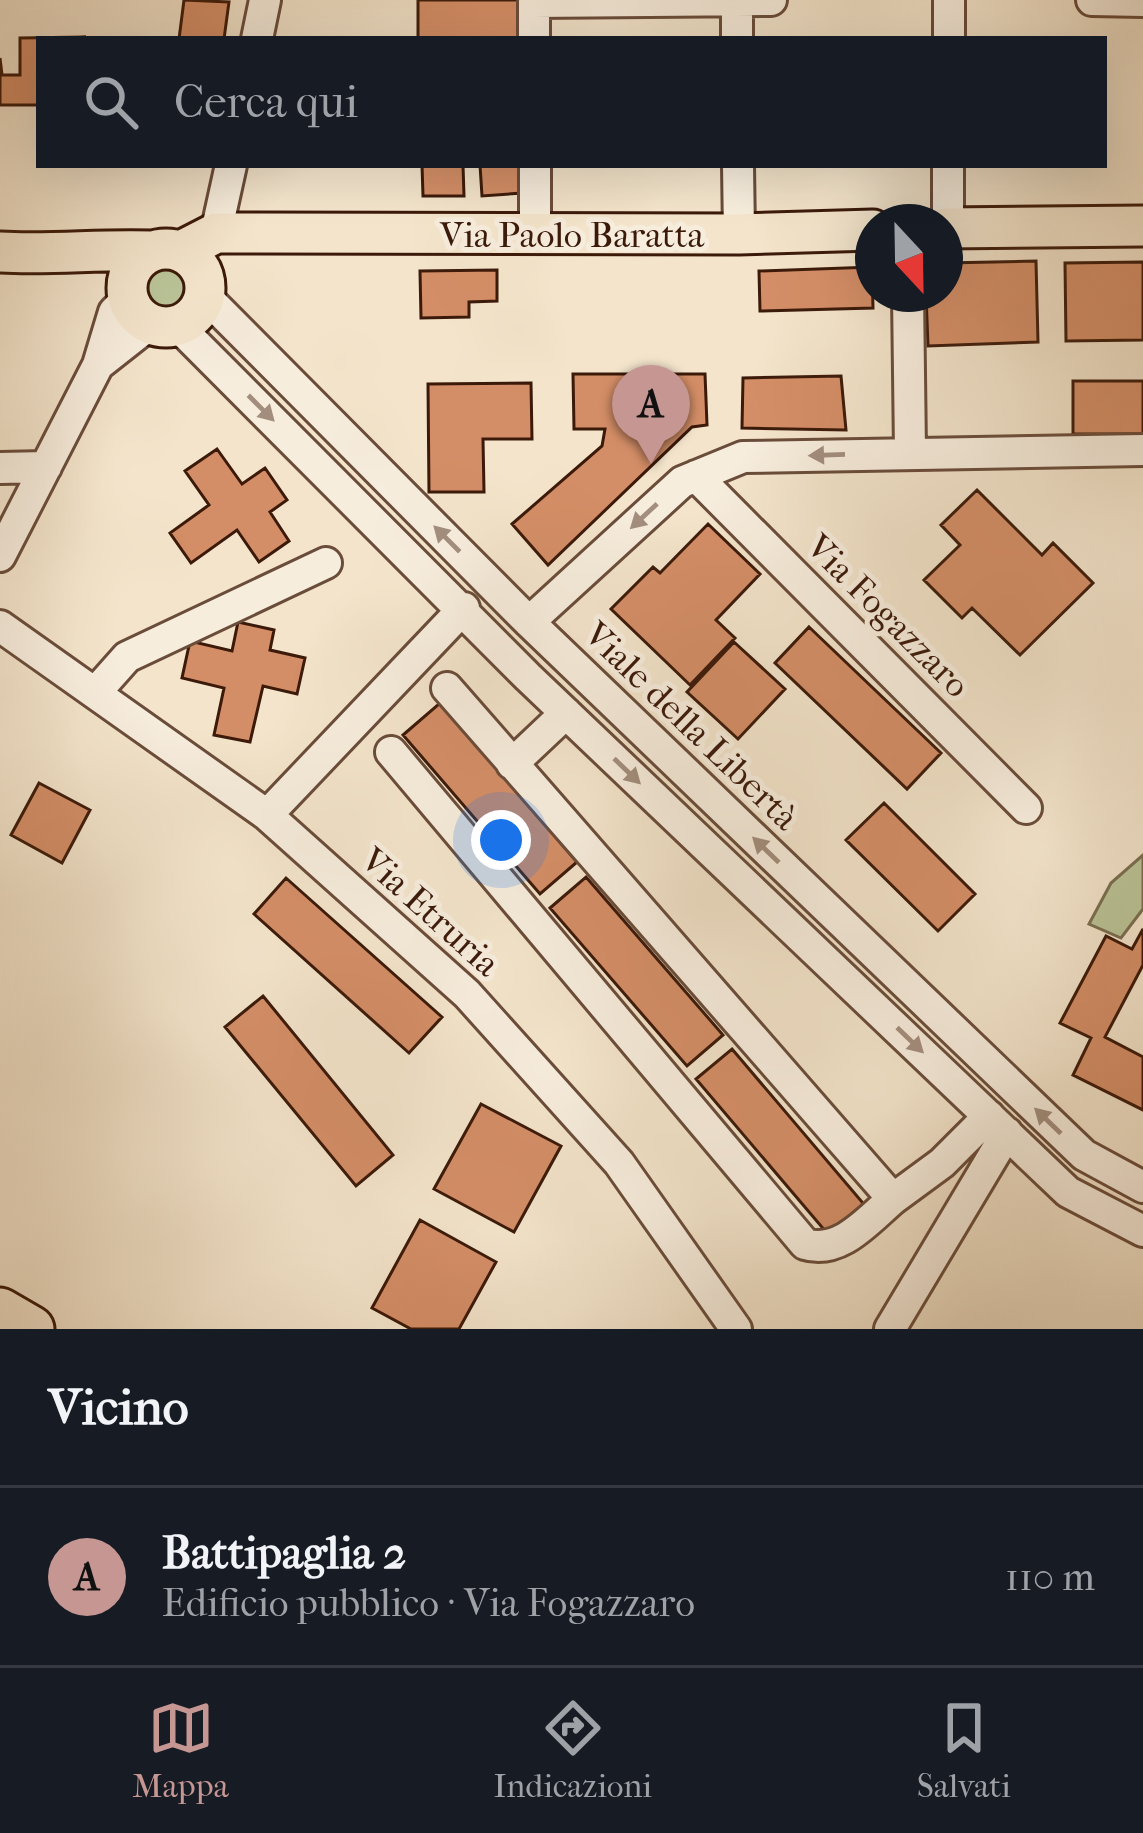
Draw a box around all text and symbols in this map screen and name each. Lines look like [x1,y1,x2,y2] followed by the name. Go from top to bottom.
[36,36,1107,168] search box
[78,69,144,135] icon: search
[174,76,358,129] text: Cerca qui
[855,204,963,312] north arrow
[439,214,705,256] street label: Via Paolo Baratta
[612,365,690,464] pin: A
[247,394,275,422] one-way arrow
[807,445,845,464] one-way arrow
[630,502,659,529] one-way arrow
[433,525,461,553] one-way arrow
[797,525,979,706] street label: Via Fogazzaro
[575,612,807,839] street label: Viale della Libertà
[613,757,642,785] one-way arrow
[471,810,531,870] your location
[752,837,781,865] one-way arrow
[352,838,508,985] street label: Via Etruria
[895,1026,924,1054] one-way arrow
[1034,1107,1063,1135] one-way arrow
[48,1377,189,1437] text: Vicino
[162,1527,406,1580] text: Battipaglia 2
[74,1554,100,1600] text: A
[1005,1554,1095,1600] text: 110 m
[162,1580,695,1626] text: Edificio pubblico · Via Fogazzaro
[132,1695,229,1806] tab: Mappa
[493,1695,652,1806] tab: Indicazioni
[917,1695,1011,1806] tab: Salvati

